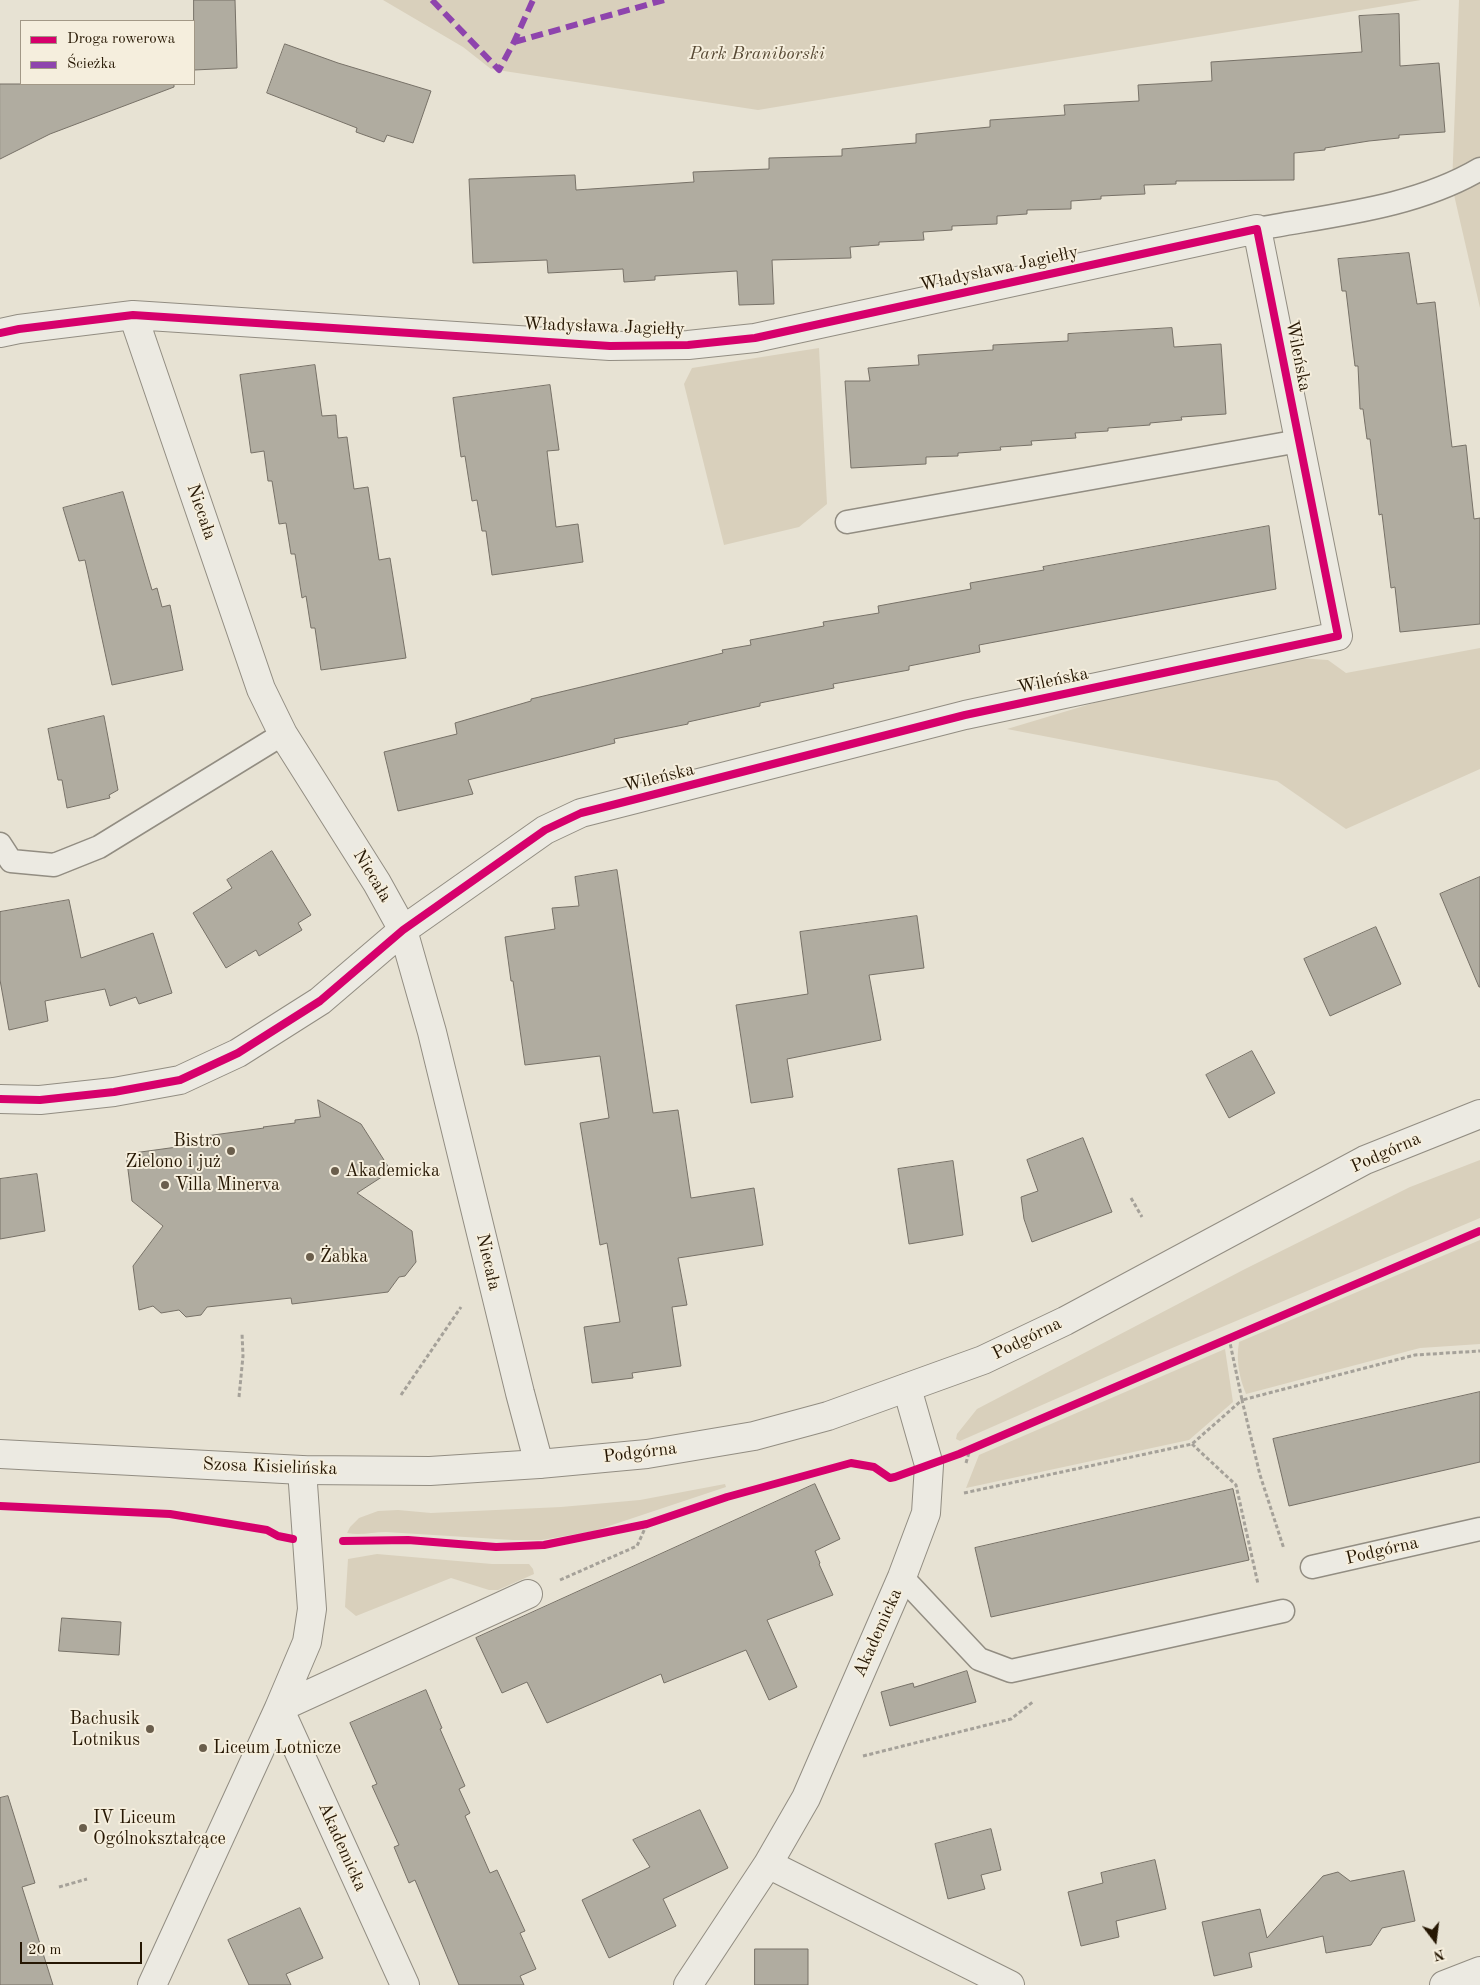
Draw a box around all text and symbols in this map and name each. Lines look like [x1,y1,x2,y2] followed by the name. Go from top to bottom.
[20,20,195,85] legend
[67,32,175,47] text: Droga rowerowa
[689,43,825,65] park label: Park Braniborski
[67,57,116,72] text: Ścieżka
[918,242,1080,296] street label: Władysława Jagiełły
[523,313,685,341] street label: Władysława Jagiełły
[1281,318,1315,394] street label: Wileńska
[181,481,221,543] street label: Niecała
[1015,663,1091,699] street label: Wileńska
[621,759,697,797] street label: Wileńska
[348,846,396,906] street label: Niecała
[1348,1128,1424,1178] street label: Podgórna
[125,1130,221,1172] place label: Bistro Zielono i już
[225,1145,237,1157] marker: Bistro Zielono i już
[345,1160,440,1182] place label: Akademicka
[329,1165,341,1177] marker: Akademicka
[175,1174,280,1196] place label: Villa Minerva
[159,1179,171,1191] marker: Villa Minerva
[471,1232,505,1292] street label: Niecała
[320,1246,368,1268] place label: Żabka
[304,1251,316,1263] marker: Żabka
[989,1313,1065,1365] street label: Podgórna
[602,1438,678,1468] street label: Podgórna
[202,1454,338,1480] street label: Szosa Kisielińska
[1343,1532,1421,1570] street label: Podgórna
[849,1585,907,1681] street label: Akademicka
[69,1708,140,1750] place label: Bachusik Lotnikus
[144,1723,156,1735] marker: Bachusik Lotnikus
[213,1737,341,1759] place label: Liceum Lotnicze
[197,1742,209,1754] marker: Liceum Lotnicze
[313,1799,371,1895] street label: Akademicka
[93,1807,226,1850] place label: IV Liceum Ogólnokształcące
[77,1822,89,1834] marker: IV Liceum Ogólnokształcące
[1410,1915,1460,1965] north arrow
[22,1932,145,1964] scale bar
[28,1943,62,1958] text: 20 m
[1432,1946,1446,1963] text: N

